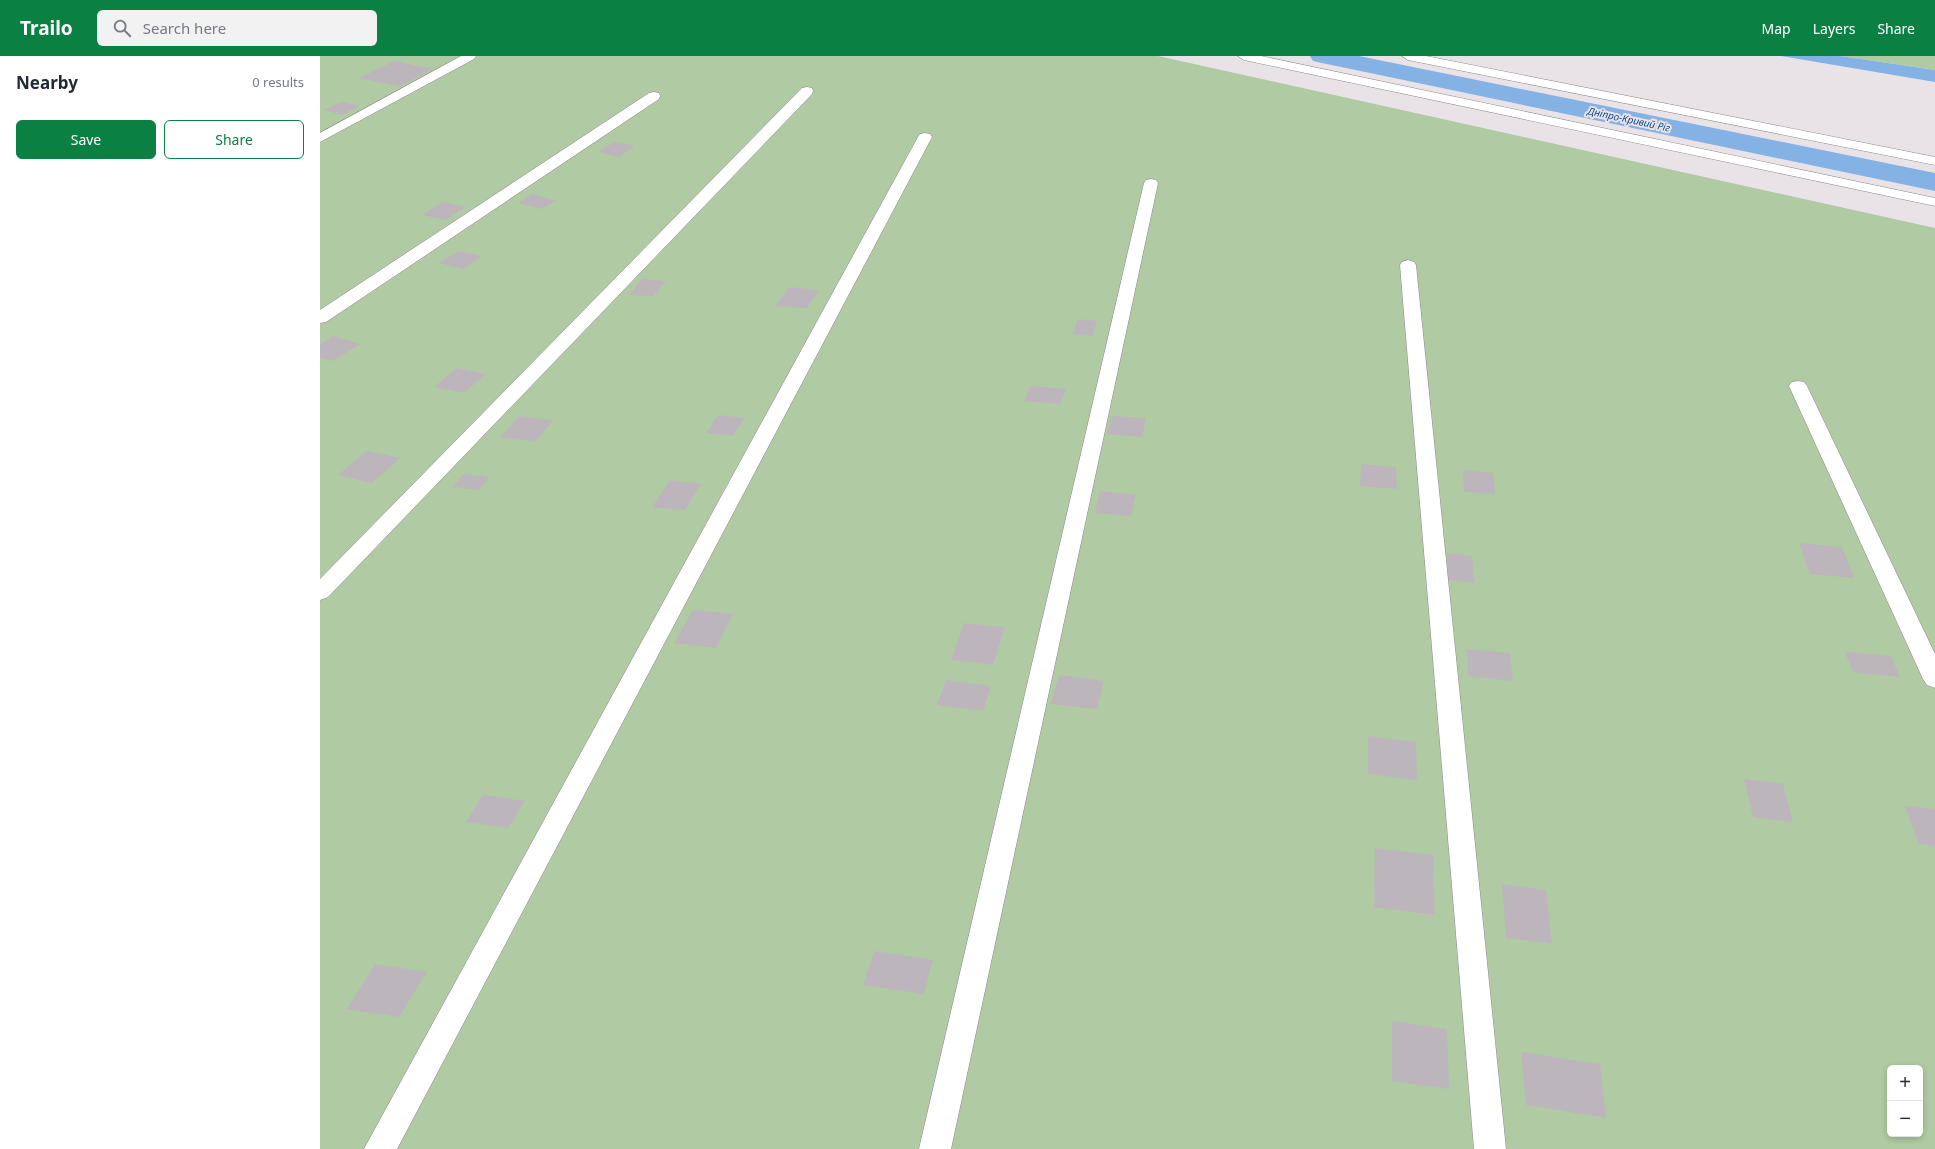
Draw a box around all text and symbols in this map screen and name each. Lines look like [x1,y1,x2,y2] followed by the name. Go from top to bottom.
[97,10,377,46] search box
[20,15,73,41] text: Trailo
[111,17,133,39] icon: search
[143,18,226,38] text: Search here
[1762,19,1791,38] text: Map
[1813,19,1855,38] text: Layers
[1877,19,1915,38] text: Share
[16,71,78,94] text: Nearby
[252,73,304,91] text: 0 results
[1585,103,1672,135] water label: Дніпро-Кривий Ріг
[16,120,156,159] button: Save
[164,120,304,159] button: Share
[1887,1065,1923,1137] map controls
[1887,1065,1923,1101] button: +
[1887,1101,1923,1137] button: −

